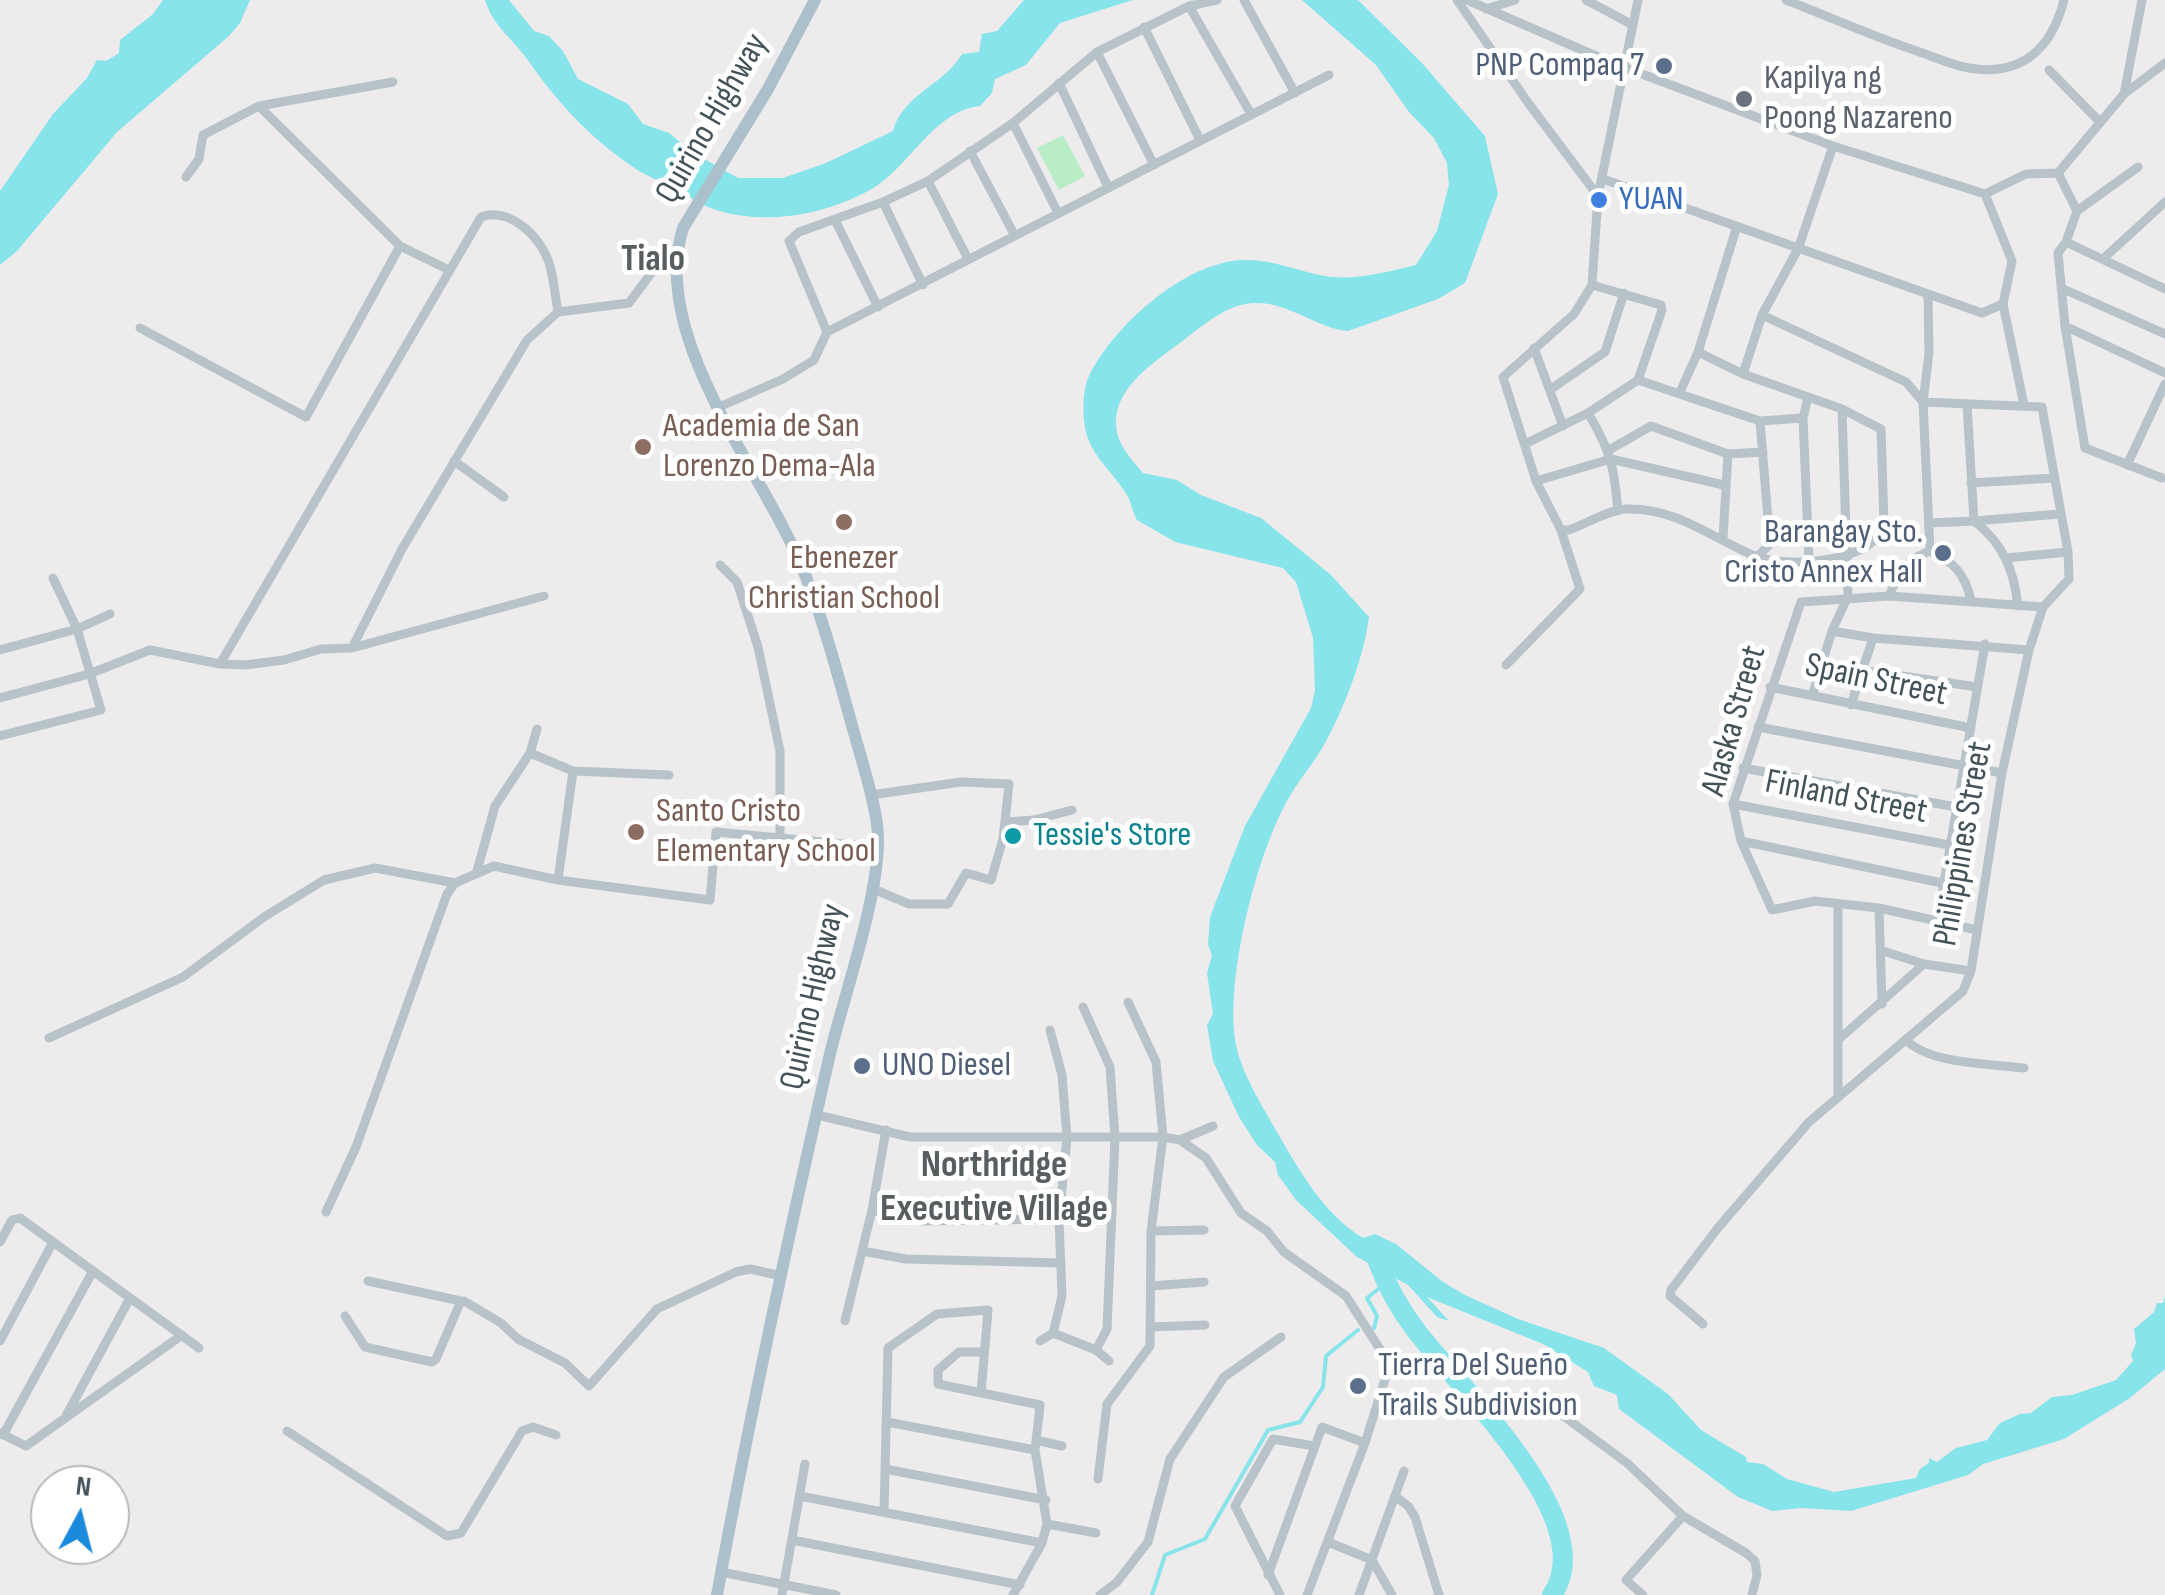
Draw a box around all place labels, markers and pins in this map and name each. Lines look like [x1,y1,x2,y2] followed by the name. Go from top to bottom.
[1475,45,1644,87] place label: PNP Compaq 7
[1653,55,1675,77] marker: PNP Compaq 7
[1764,58,1953,140] place label: Kapilya ng Poong Nazareno
[1733,88,1755,110] marker: Kapilya ng Poong Nazareno
[1619,179,1684,221] place label: YUAN
[1588,189,1610,211] marker: YUAN
[663,406,876,488] place label: Academia de San Lorenzo Dema-Ala
[632,436,654,458] marker: Academia de San Lorenzo Dema-Ala
[833,511,855,533] marker: Ebenezer Christian School
[1724,512,1923,594] place label: Barangay Sto. Cristo Annex Hall
[748,538,940,620] place label: Ebenezer Christian School
[1932,542,1954,564] marker: Barangay Sto. Cristo Annex Hall
[656,791,876,873] place label: Santo Cristo Elementary School
[1033,815,1191,857] place label: Tessie's Store
[625,821,647,843] marker: Santo Cristo Elementary School
[1002,825,1024,847] marker: Tessie's Store
[882,1045,1011,1087] place label: UNO Diesel
[851,1055,873,1077] marker: UNO Diesel
[1378,1345,1578,1427] place label: Tierra Del Sueño Trails Subdivision
[1347,1375,1369,1397] marker: Tierra Del Sueño Trails Subdivision

